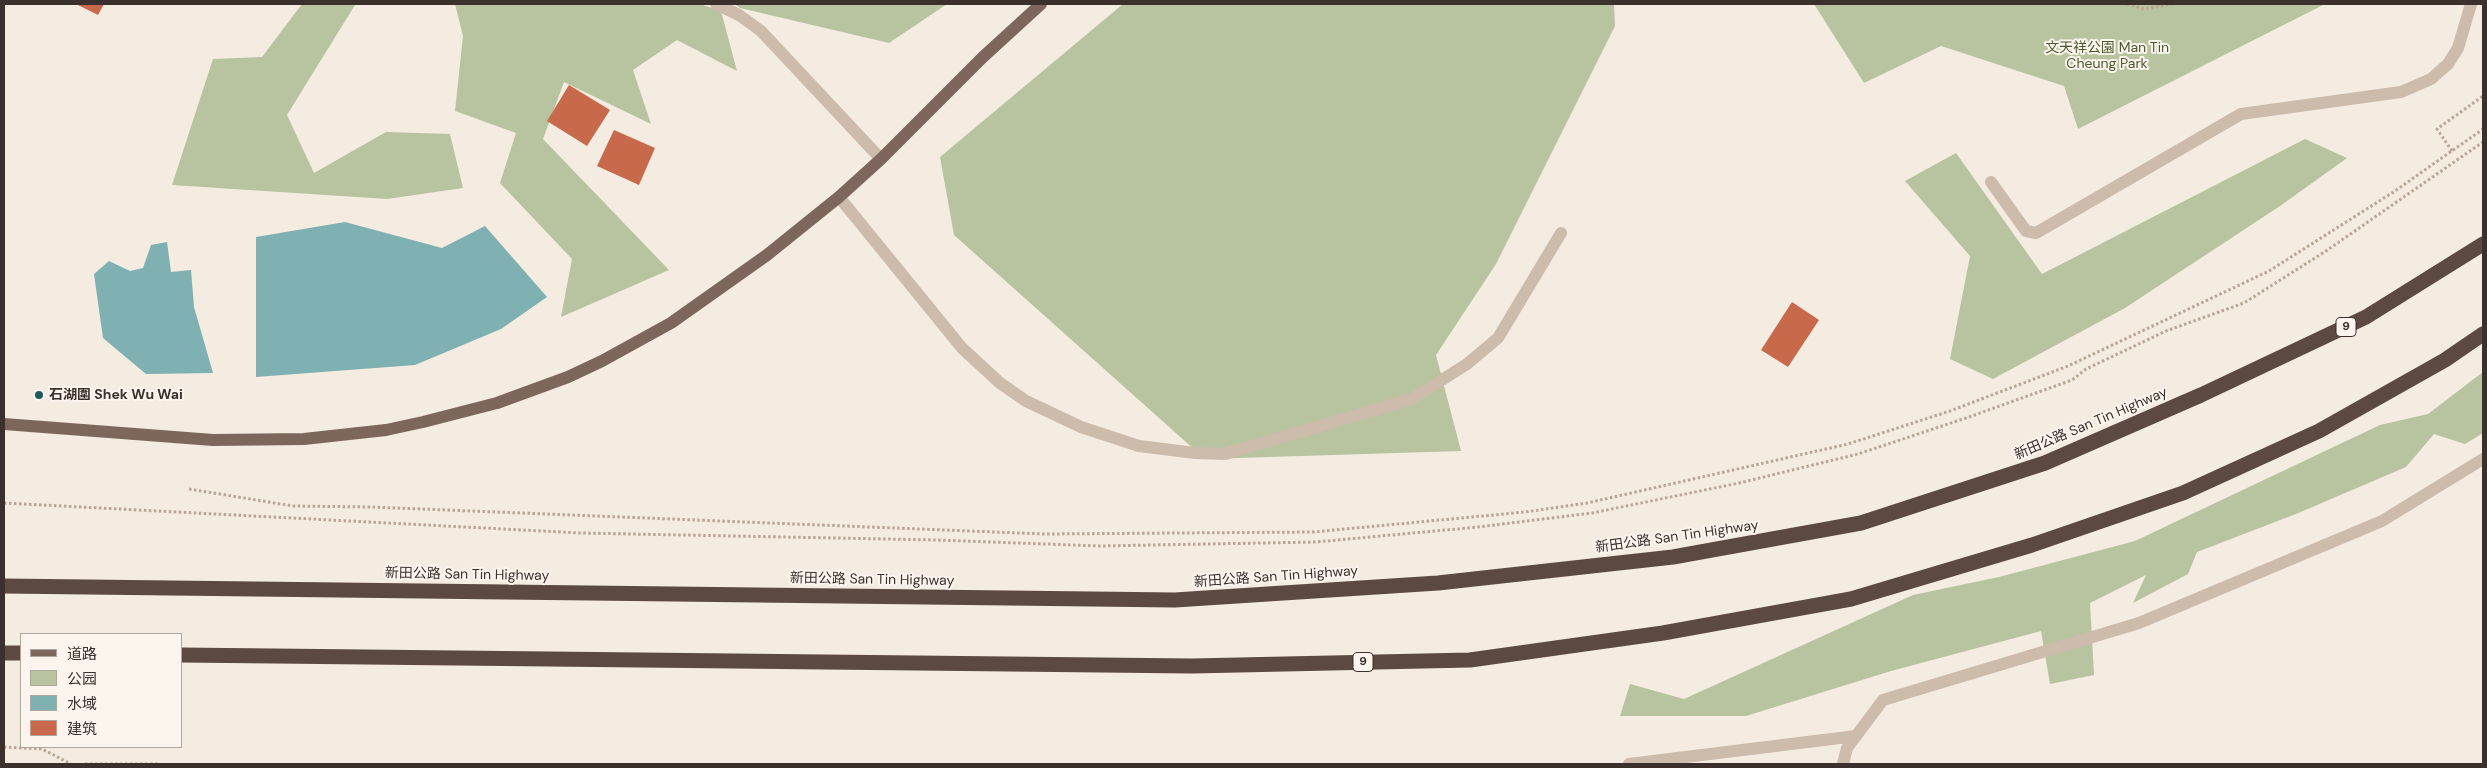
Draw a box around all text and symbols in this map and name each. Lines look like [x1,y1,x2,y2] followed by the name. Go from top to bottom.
[2045,40,2169,72] park label: 文天祥公園 Man Tin Cheung Park
[2336,318,2356,337] road number: 9
[2012,384,2170,464] street label: 新田公路 San Tin Highway
[49,387,183,403] place label: 石湖圍 Shek Wu Wai
[33,389,45,401] marker: 石湖圍 Shek Wu Wai
[1594,517,1760,557] street label: 新田公路 San Tin Highway
[1193,563,1359,591] street label: 新田公路 San Tin Highway
[385,565,549,585] street label: 新田公路 San Tin Highway
[790,570,954,590] street label: 新田公路 San Tin Highway
[20,633,182,748] legend
[67,644,97,664] text: 道路
[1353,652,1373,672] road number: 9
[67,669,97,689] text: 公园
[67,694,97,714] text: 水域
[67,719,97,739] text: 建筑

